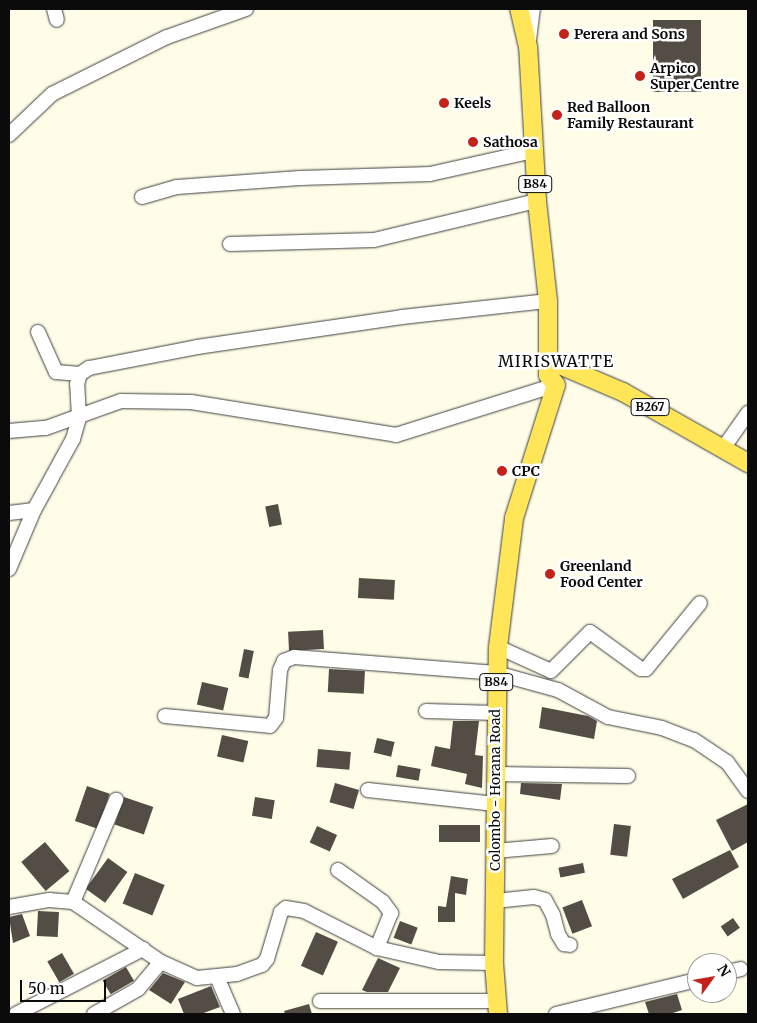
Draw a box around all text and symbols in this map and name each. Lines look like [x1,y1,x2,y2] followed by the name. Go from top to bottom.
[574,26,685,42] place label: Perera and Sons
[558,28,570,40] marker: Perera and Sons
[650,60,739,92] place label: Arpico Super Centre
[634,70,646,82] marker: Arpico Super Centre
[454,95,491,111] place label: Keels
[438,97,450,109] marker: Keels
[567,99,694,132] place label: Red Balloon Family Restaurant
[551,109,563,121] marker: Red Balloon Family Restaurant
[483,134,538,150] place label: Sathosa
[467,136,479,148] marker: Sathosa
[518,174,552,193] road number: B84
[497,351,615,371] district label: MIRISWATTE
[630,398,670,417] road number: B267
[512,463,540,479] place label: CPC
[496,465,508,477] marker: CPC
[560,558,643,590] place label: Greenland Food Center
[544,568,556,580] marker: Greenland Food Center
[478,672,514,692] road number: B84
[487,709,503,871] street label: Colombo - Horana Road
[687,953,737,1003] north arrow
[713,961,734,980] text: N
[22,970,109,1002] scale bar
[28,979,65,998] text: 50 m

